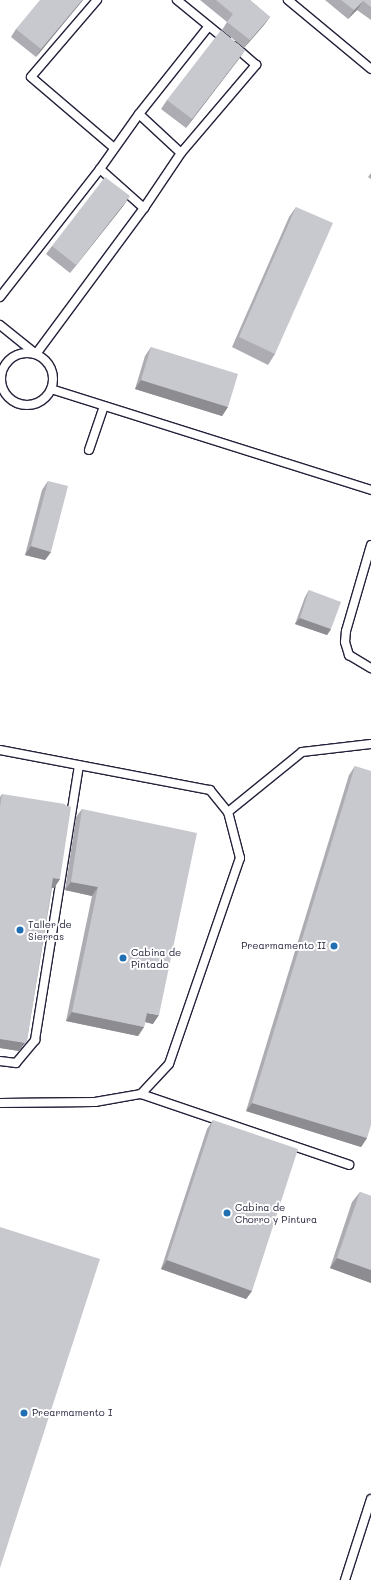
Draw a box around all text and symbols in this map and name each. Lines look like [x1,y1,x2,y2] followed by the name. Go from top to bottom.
[28,918,72,942] place label: Taller de Sierras
[15,925,25,935] marker: Taller de Sierras
[241,940,326,952] place label: Prearmamento II
[329,941,339,951] marker: Prearmamento II
[131,946,181,970] place label: Cabina de Pintado
[118,953,128,963] marker: Cabina de Pintado
[235,1201,317,1224] place label: Cabina de Chorro y Pintura
[222,1208,232,1218] marker: Cabina de Chorro y Pintura
[32,1407,112,1419] place label: Prearmamento I
[19,1408,29,1418] marker: Prearmamento I

